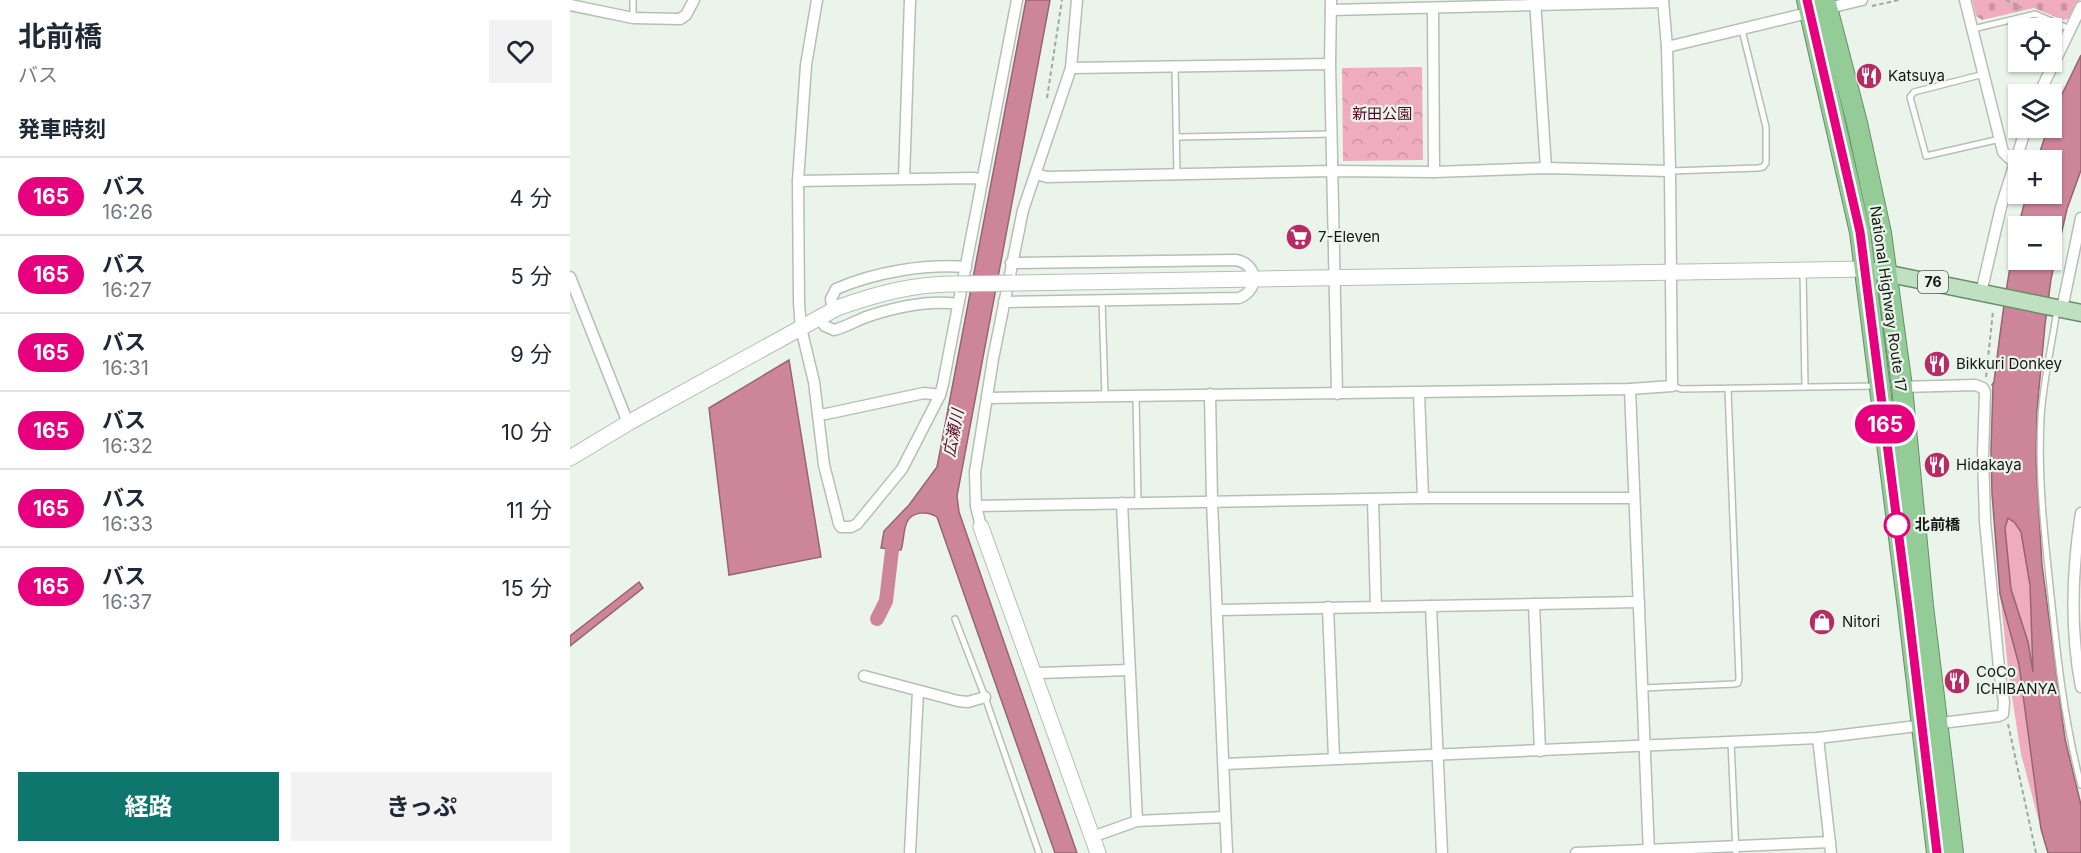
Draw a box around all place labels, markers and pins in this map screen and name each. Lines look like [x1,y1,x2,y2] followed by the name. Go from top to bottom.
[1854,61,1884,91] restaurant icon: Katsuya
[1888,66,1945,85] place label: Katsuya
[1284,222,1314,252] supermarket icon: 7-Eleven
[1318,227,1380,246] place label: 7-Eleven
[1922,349,1952,379] restaurant icon: Bikkuri Donkey
[1956,354,2063,373] place label: Bikkuri Donkey
[1922,450,1952,480] restaurant icon: Hidakaya
[1956,455,2022,474] place label: Hidakaya
[1884,512,1910,538] marker: 北前橋
[1915,515,1961,534] place label: 北前橋
[1807,607,1837,637] shop icon: Nitori
[1842,612,1880,631] place label: Nitori
[1976,662,2057,698] place label: CoCo ICHIBANYA
[1942,666,1972,696] restaurant icon: CoCo ICHIBANYA

